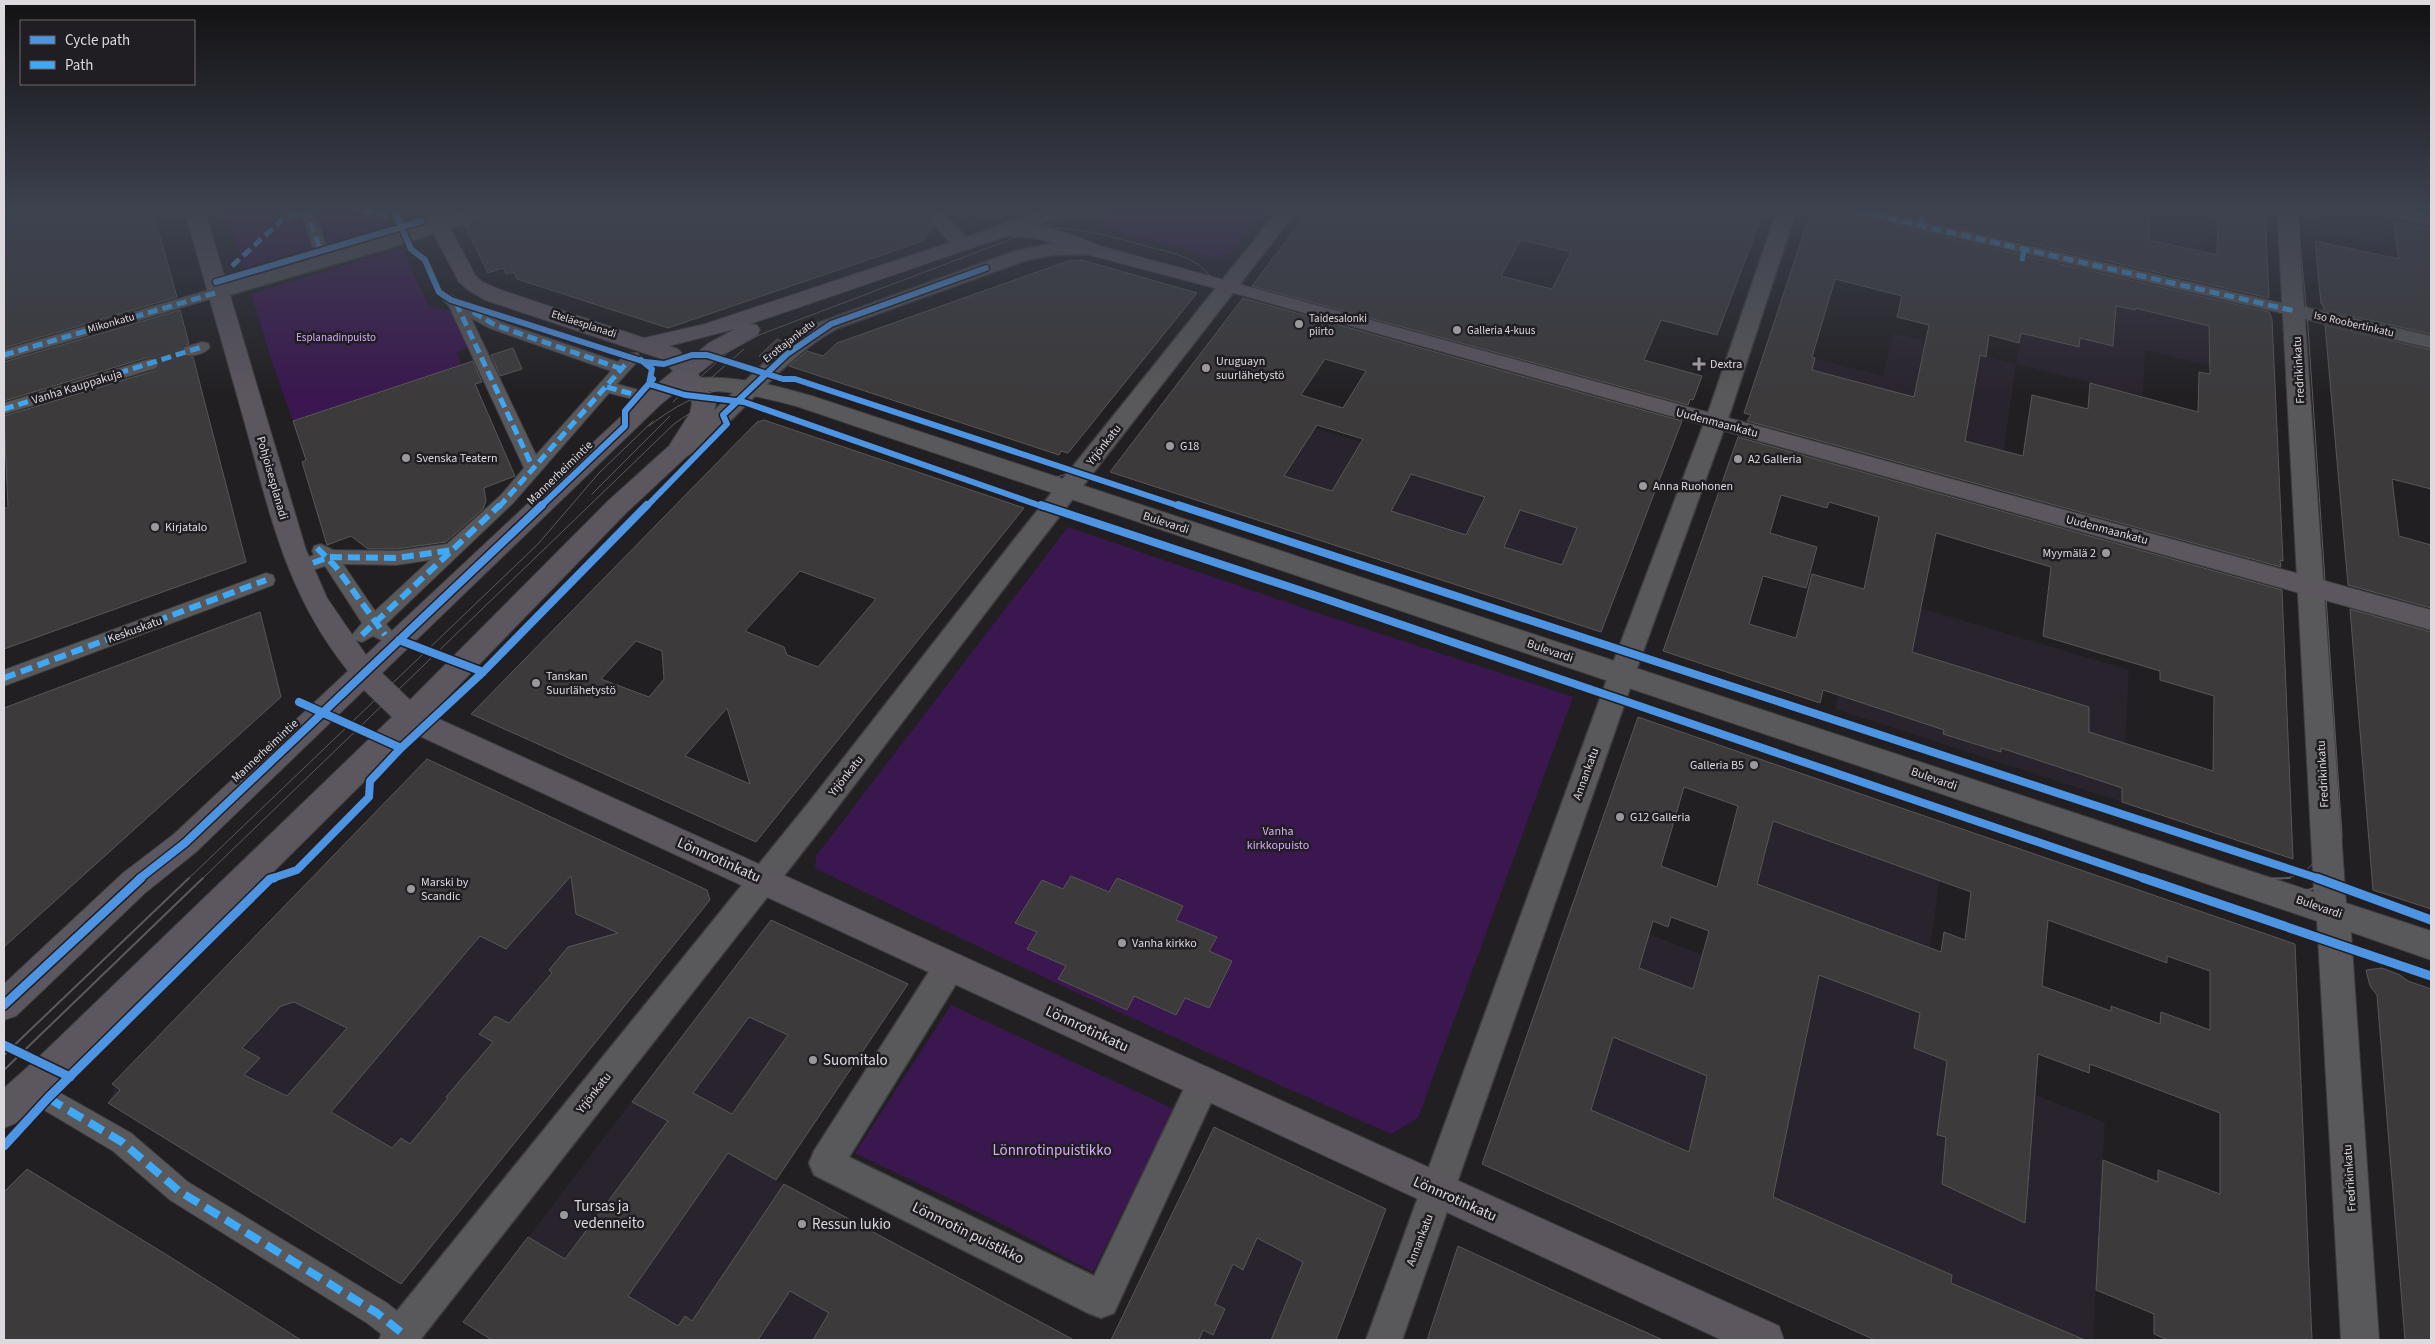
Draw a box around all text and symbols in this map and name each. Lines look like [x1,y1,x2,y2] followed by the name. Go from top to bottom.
[20,20,195,85] legend
[65,30,130,51] text: Cycle path
[65,55,93,76] text: Path
[549,306,619,342] street label: Eteläesplanadi
[2312,307,2396,341] street label: Iso Roobertinkatu
[86,309,136,337] street label: Mikonkatu
[1309,311,1367,339] place label: Taidesalonki piirto
[760,316,818,366] street label: Erottajankatu
[1293,318,1305,330] marker: Taidesalonki piirto
[1467,323,1536,338] place label: Galleria 4-kuus
[1451,324,1463,336] marker: Galleria 4-kuus
[296,330,376,345] park label: Esplanadinpuisto
[2289,336,2309,404] street label: Fredrikinkatu
[1216,353,1285,384] place label: Uruguayn suurlähetystö
[1710,356,1742,373] place label: Dextra
[1692,357,1706,371] marker: Dextra
[1200,362,1212,374] marker: Uruguayn suurlähetystö
[30,365,124,409] street label: Vanha Kauppakuja
[1674,404,1760,442] street label: Uudenmaankatu
[1082,421,1125,470] street label: Yrjönkatu
[252,434,292,522] street label: Pohjoisesplanadi
[523,437,597,509] street label: Mannerheimintie
[1180,438,1199,455] place label: G18
[1164,440,1176,452] marker: G18
[416,450,498,467] place label: Svenska Teatern
[1748,451,1802,468] place label: A2 Galleria
[400,452,412,464] marker: Svenska Teatern
[1732,453,1744,465] marker: A2 Galleria
[1653,478,1733,495] place label: Anna Ruohonen
[1637,480,1649,492] marker: Anna Ruohonen
[1141,508,1191,538] street label: Bulevardi
[2064,511,2150,549] street label: Uudenmaankatu
[165,519,207,536] place label: Kirjatalo
[149,521,161,533] marker: Kirjatalo
[2043,545,2096,562] place label: Myymälä 2
[2100,547,2112,559] marker: Myymälä 2
[105,612,165,648] street label: Keskuskatu
[1525,635,1575,667] street label: Bulevardi
[546,668,616,699] place label: Tanskan Suurlähetystö
[530,677,542,689] marker: Tanskan Suurlähetystö
[228,715,302,786] street label: Mannerheimintie
[2313,740,2333,808] street label: Fredrikinkatu
[1569,745,1603,803] street label: Annankatu
[824,752,867,801] street label: Yrjönkatu
[1690,757,1744,774] place label: Galleria B5
[1748,759,1760,771] marker: Galleria B5
[1909,763,1959,795] street label: Bulevardi
[1630,809,1690,826] place label: G12 Galleria
[1614,811,1626,823] marker: G12 Galleria
[1247,823,1309,854] park label: Vanha kirkkopuisto
[674,832,764,888] street label: Lönnrotinkatu
[421,874,469,905] place label: Marski by Scandic
[405,883,417,895] marker: Marski by Scandic
[2294,891,2344,923] street label: Bulevardi
[1132,935,1197,952] place label: Vanha kirkko
[1116,937,1128,949] marker: Vanha kirkko
[1042,1001,1132,1057] street label: Lönnrotinkatu
[823,1050,888,1071] place label: Suomitalo
[807,1054,819,1066] marker: Suomitalo
[572,1069,615,1118] street label: Yrjönkatu
[992,1140,1112,1161] park label: Lönnrotinpuistikko
[2339,1144,2361,1212] street label: Fredrikinkatu
[1410,1171,1500,1227] street label: Lönnrotinkatu
[574,1196,645,1234] place label: Tursas ja vedenneito
[908,1197,1028,1269] street label: Lönnrotin puistikko
[558,1209,570,1221] marker: Tursas ja vedenneito
[1402,1211,1438,1269] street label: Annankatu
[812,1214,891,1235] place label: Ressun lukio
[796,1218,808,1230] marker: Ressun lukio

